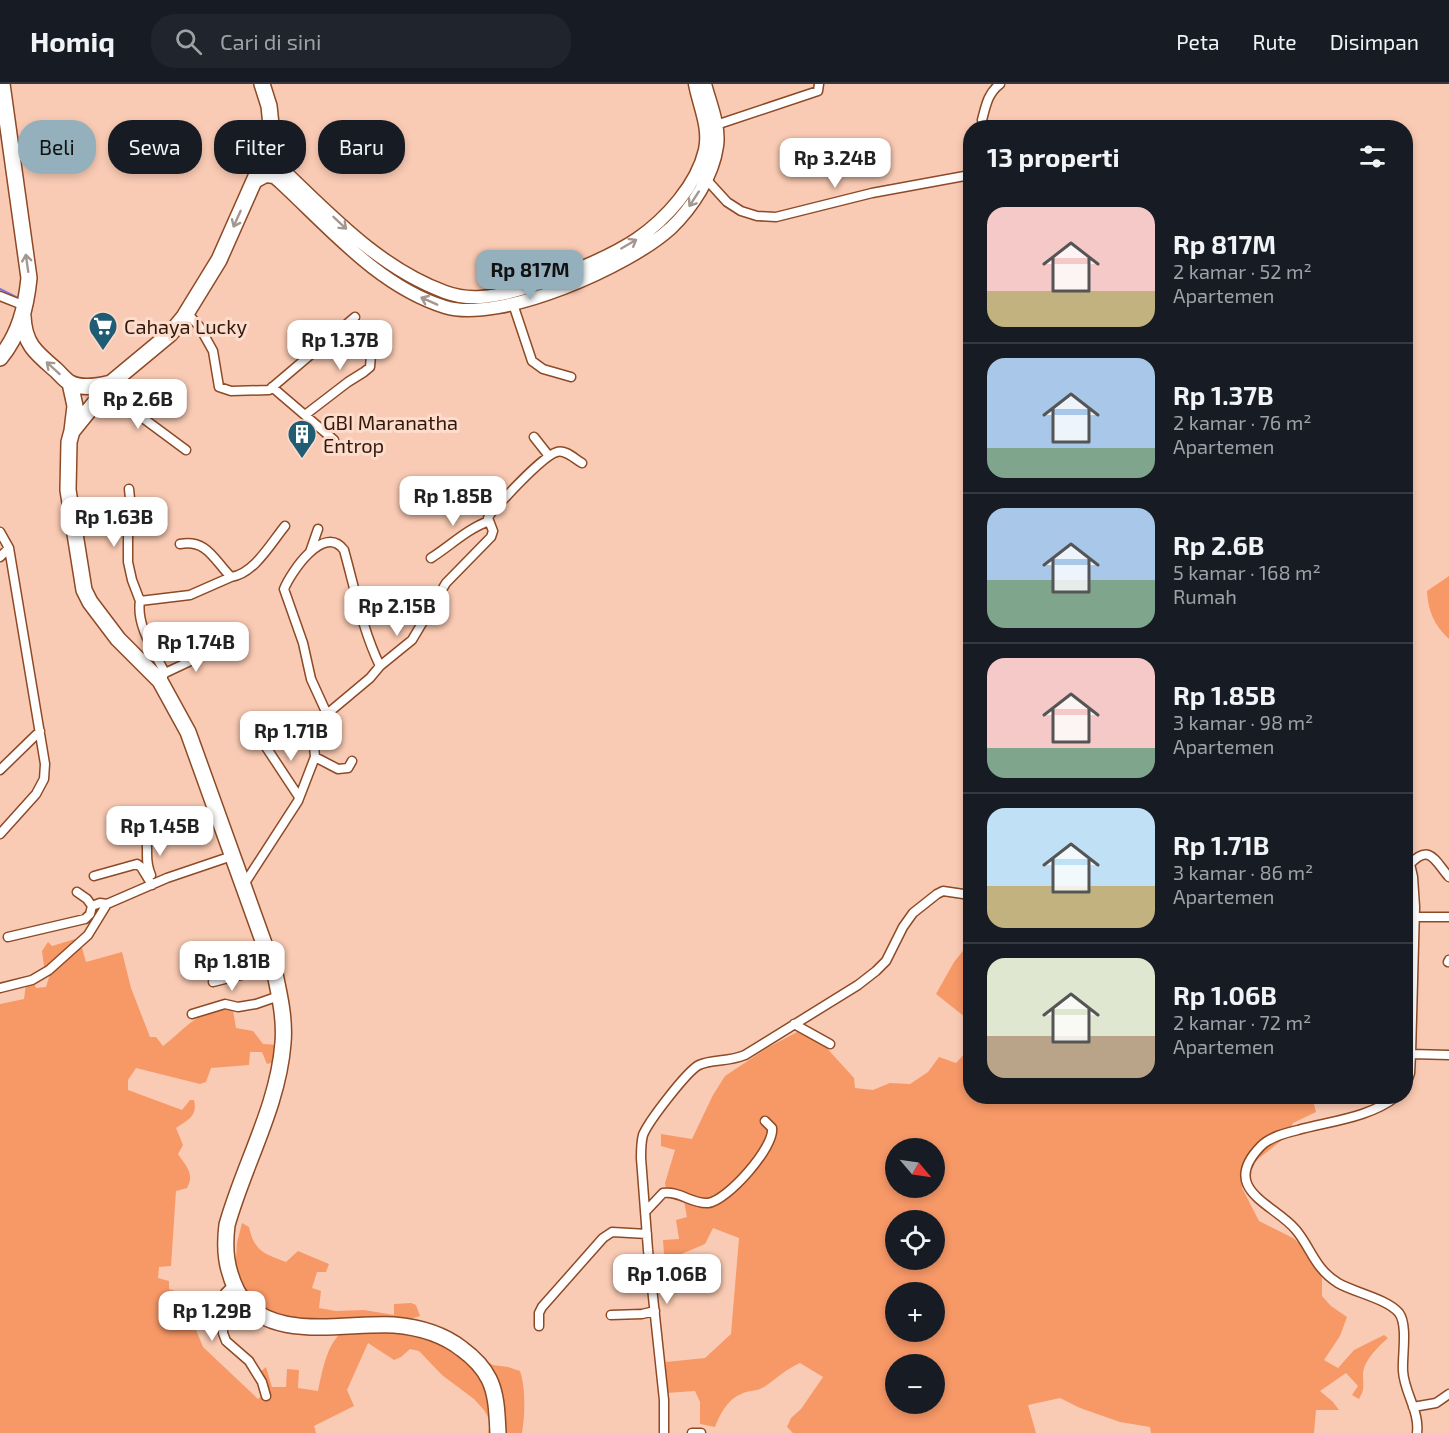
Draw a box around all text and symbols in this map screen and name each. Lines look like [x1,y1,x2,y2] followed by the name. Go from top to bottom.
[151,14,571,68] search box
[30,24,115,58] text: Homiq
[172,25,205,58] icon: search
[220,28,322,54] text: Cari di sini
[1176,29,1219,54] text: Peta
[1252,29,1297,54] text: Rute
[1330,29,1419,54] text: Disimpan
[18,120,96,174] chip: Beli
[108,120,202,174] chip: Sewa
[214,120,306,174] chip: Filter
[318,120,405,174] chip: Baru
[773,138,897,189] pin: Rp 3.24B
[1356,140,1389,173] icon: filters
[987,141,1120,172] text: 13 properti
[794,145,876,169] text: Rp 3.24B
[688,190,700,206] one-way arrow
[231,209,243,227] one-way arrow
[332,216,347,230] one-way arrow
[1173,228,1276,259] text: Rp 817M
[1035,231,1107,303] icon: home
[620,238,637,250] one-way arrow
[475,250,585,301] pin: Rp 817M
[22,253,33,273] one-way arrow
[490,257,570,281] text: Rp 817M
[1173,259,1312,283] text: 2 kamar · 52 m²
[1173,283,1274,307] text: Apartemen
[421,294,439,306] one-way arrow
[87,310,119,352] supermarket icon: Cahaya Lucky
[124,314,248,338] place label: Cahaya Lucky
[278,320,402,371] pin: Rp 1.37B
[301,327,379,351] text: Rp 1.37B
[45,361,60,375] one-way arrow
[83,379,193,430] pin: Rp 2.6B
[1173,379,1274,410] text: Rp 1.37B
[1035,382,1107,454] icon: home
[103,386,173,410] text: Rp 2.6B
[323,410,458,457] place label: GBI Maranatha Entrop
[1173,410,1312,434] text: 2 kamar · 76 m²
[286,418,318,460] building icon: GBI Maranatha Entrop
[1173,434,1274,458] text: Apartemen
[391,476,515,527] pin: Rp 1.85B
[413,483,493,507] text: Rp 1.85B
[52,497,176,548] pin: Rp 1.63B
[75,504,153,528] text: Rp 1.63B
[1173,529,1264,560] text: Rp 2.6B
[1035,532,1107,604] icon: home
[1173,560,1321,584] text: 5 kamar · 168 m²
[1173,584,1237,608] text: Rumah
[335,586,459,637] pin: Rp 2.15B
[358,593,436,617] text: Rp 2.15B
[134,622,258,673] pin: Rp 1.74B
[157,629,235,653] text: Rp 1.74B
[1173,679,1276,710] text: Rp 1.85B
[1035,682,1107,754] icon: home
[1173,710,1313,734] text: 3 kamar · 98 m²
[229,711,353,762] pin: Rp 1.71B
[254,718,328,742] text: Rp 1.71B
[1173,734,1274,758] text: Apartemen
[98,806,222,857] pin: Rp 1.45B
[120,813,200,837] text: Rp 1.45B
[1173,829,1269,860] text: Rp 1.71B
[1035,832,1107,904] icon: home
[1173,860,1313,884] text: 3 kamar · 86 m²
[1173,884,1274,908] text: Apartemen
[170,941,294,992] pin: Rp 1.81B
[194,948,270,972] text: Rp 1.81B
[1173,979,1277,1010] text: Rp 1.06B
[1035,982,1107,1054] icon: home
[1173,1010,1311,1034] text: 2 kamar · 72 m²
[1173,1034,1274,1058] text: Apartemen
[885,1138,945,1198] north arrow
[885,1138,945,1414] map controls
[885,1210,945,1270] button: locate
[605,1254,729,1305] pin: Rp 1.06B
[627,1261,707,1285] text: Rp 1.06B
[885,1282,945,1342] button: +
[150,1291,274,1342] pin: Rp 1.29B
[173,1298,252,1322] text: Rp 1.29B
[885,1354,945,1414] button: −

